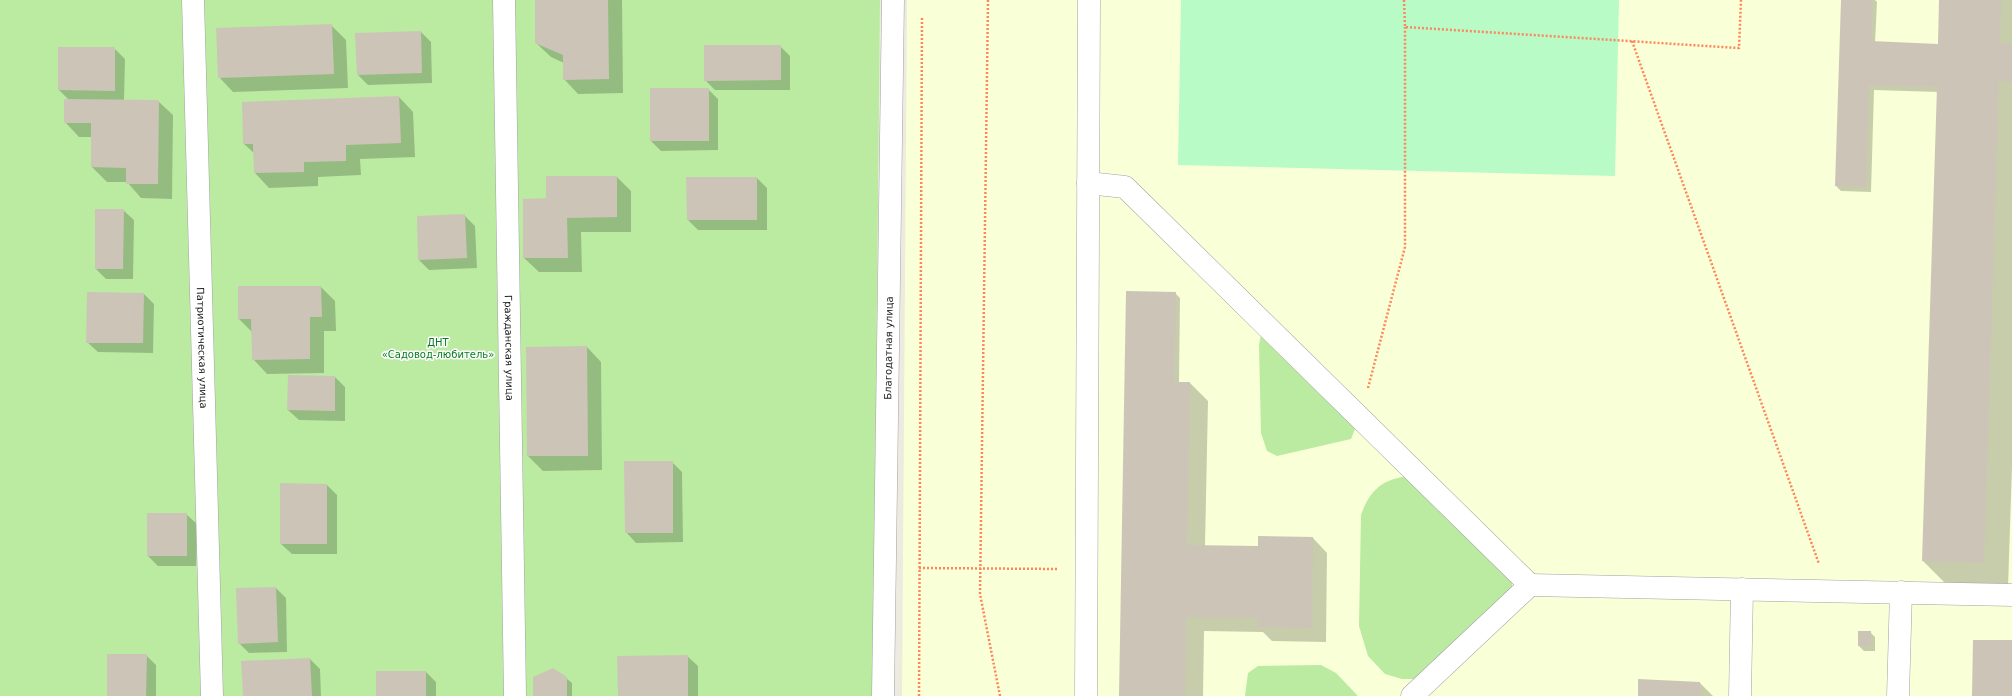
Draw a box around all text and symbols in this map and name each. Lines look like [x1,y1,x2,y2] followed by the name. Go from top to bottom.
[195,287,209,409] street label: Патриотическая улица
[503,295,515,401] street label: Гражданская улица
[882,296,895,400] street label: Благодатная улица
[382,337,494,360] park label: ДНТ «Садовод-любитель»

